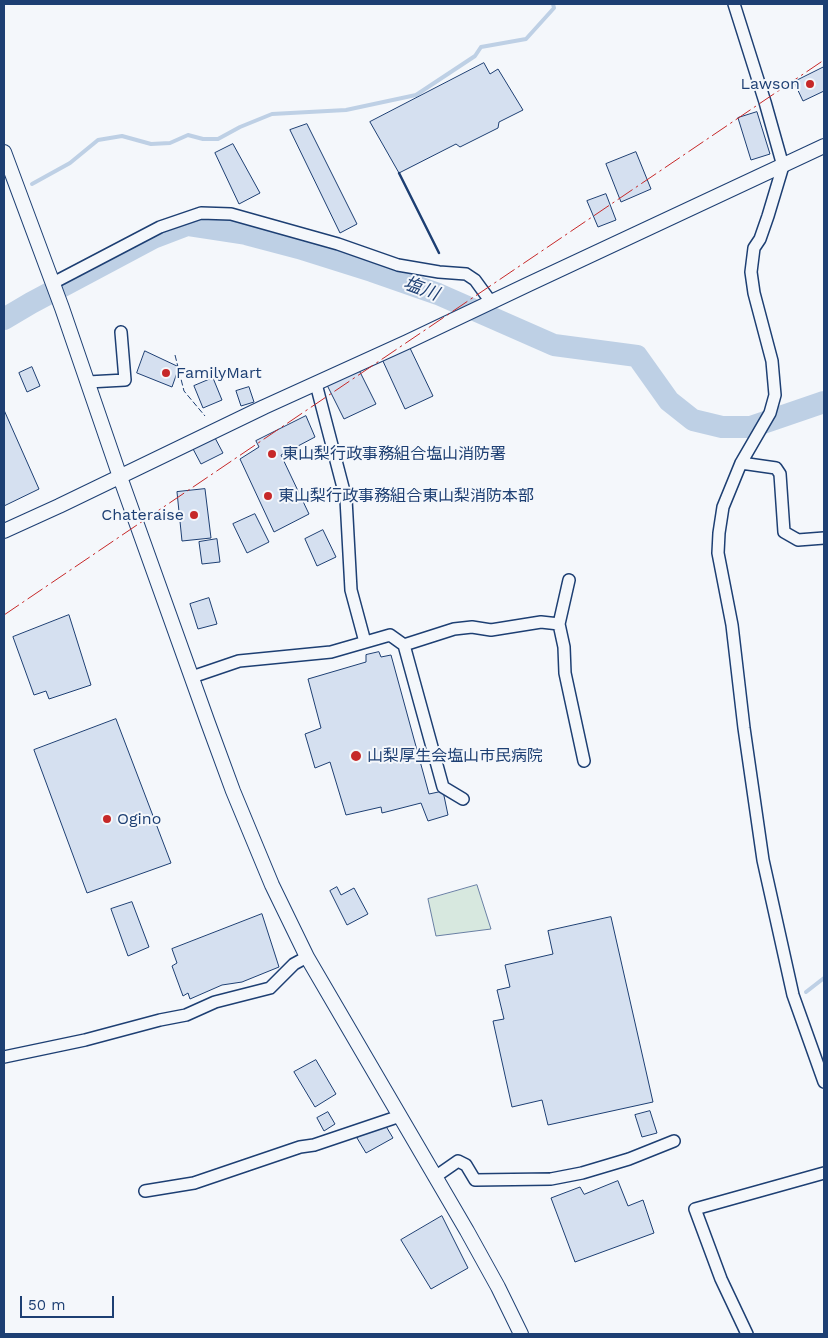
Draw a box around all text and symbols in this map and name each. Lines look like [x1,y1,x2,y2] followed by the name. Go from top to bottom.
[740,74,800,94] place label: Lawson
[804,78,816,90] marker: Lawson
[400,273,442,305] water label: 塩川
[176,363,262,383] place label: FamilyMart
[160,367,172,379] marker: FamilyMart
[282,444,506,464] place label: 東山梨行政事務組合塩山消防署
[266,448,278,460] marker: 東山梨行政事務組合塩山消防署
[278,486,534,506] place label: 東山梨行政事務組合東山梨消防本部
[262,490,274,502] marker: 東山梨行政事務組合東山梨消防本部
[101,505,184,525] place label: Chateraise
[188,509,200,521] marker: Chateraise
[367,746,543,766] place label: 山梨厚生会塩山市民病院
[349,749,363,763] marker: 山梨厚生会塩山市民病院
[117,809,161,829] place label: Ogino
[101,813,113,825] marker: Ogino
[22,1286,116,1318] scale bar
[28,1296,65,1314] text: 50 m

